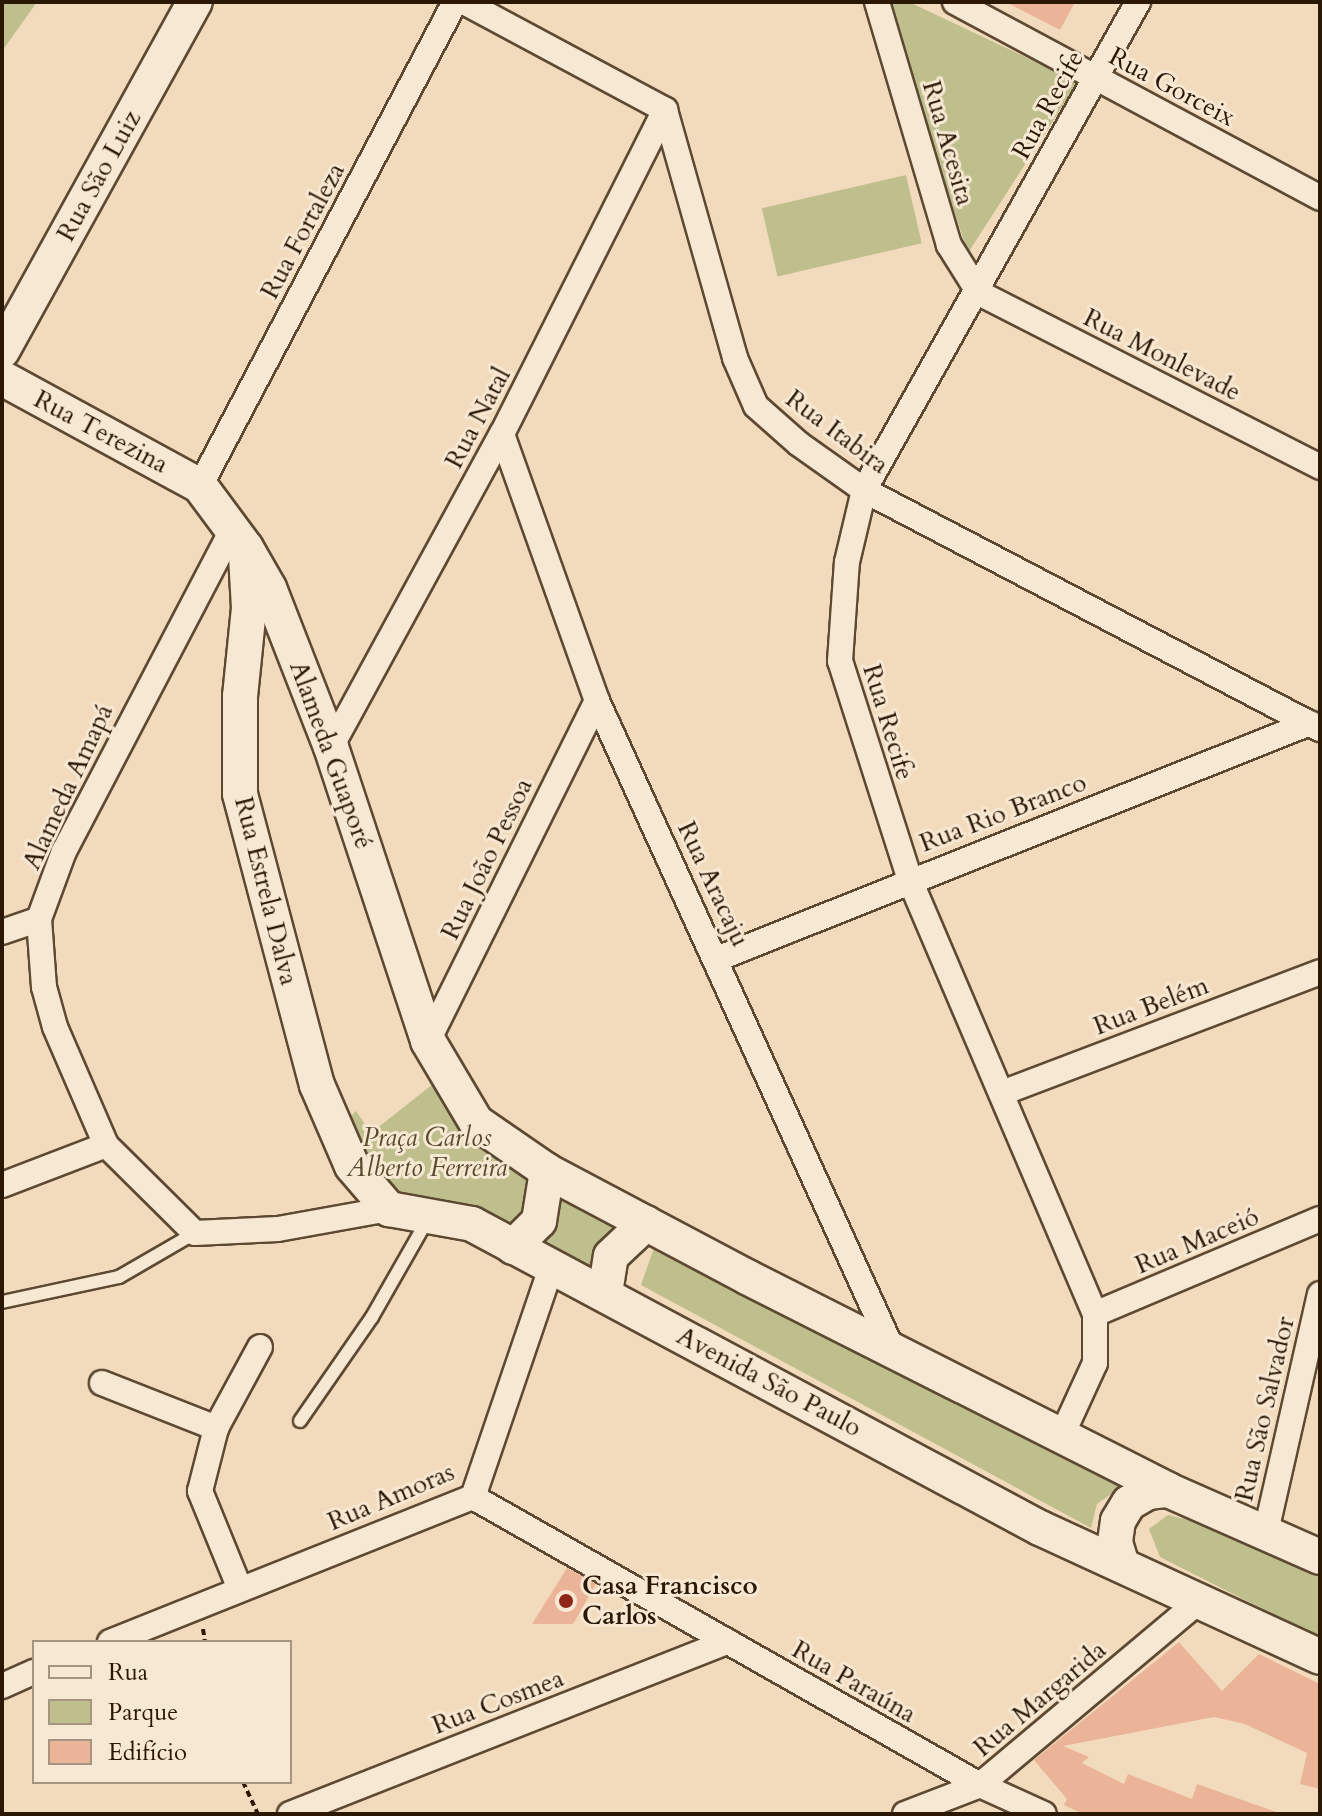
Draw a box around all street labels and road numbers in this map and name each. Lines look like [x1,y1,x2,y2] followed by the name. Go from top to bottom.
[1104,41,1240,133] street label: Rua Gorceix
[1005,45,1091,165] street label: Rua Recife
[915,77,981,209] street label: Rua Acesita
[50,105,148,247] street label: Rua São Luiz
[254,158,352,304] street label: Rua Fortaleza
[1078,302,1246,408] street label: Rua Monlevade
[438,362,518,474] street label: Rua Natal
[779,383,895,481] street label: Rua Itabira
[29,384,173,480] street label: Rua Terezina
[283,657,379,853] street label: Alameda Guaporé
[856,660,920,784] street label: Rua Recife
[16,699,120,875] street label: Alameda Amapá
[915,767,1091,859] street label: Rua Rio Branco
[434,773,540,945] street label: Rua João Pessoa
[228,794,304,988] street label: Rua Estrela Dalva
[670,817,756,951] street label: Rua Aracaju
[1089,970,1213,1042] street label: Rua Belém
[1130,1201,1264,1281] street label: Rua Maceió
[1229,1314,1301,1504] street label: Rua São Salvador
[671,1320,867,1444] street label: Avenida São Paulo
[323,1456,459,1538] street label: Rua Amoras
[786,1634,922,1730] street label: Rua Paraúna
[967,1635,1113,1763] street label: Rua Margarida
[428,1663,568,1741] street label: Rua Cosmea

